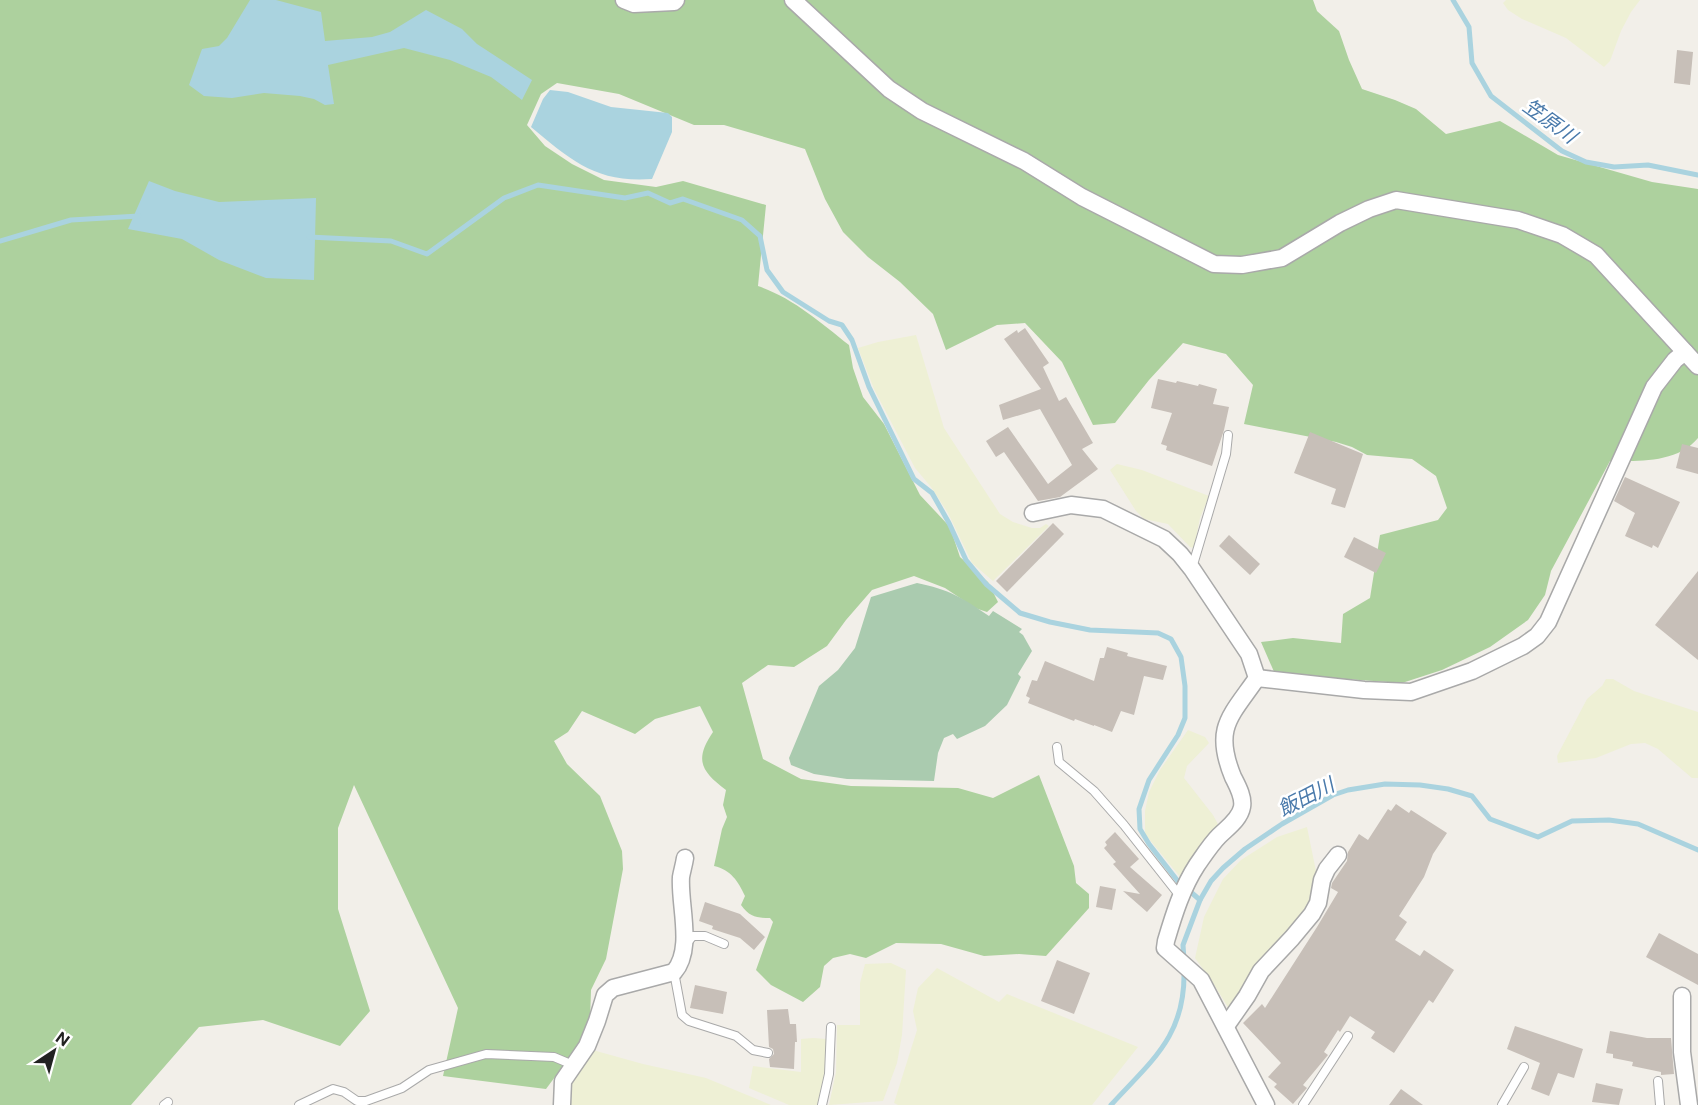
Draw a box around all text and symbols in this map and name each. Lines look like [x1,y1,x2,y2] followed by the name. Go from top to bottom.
[1519,94,1583,150] water label: 笠原川
[1274,772,1340,821] water label: 飯田川
[24,1021,84,1081] north arrow
[52,1028,73,1051] text: N

